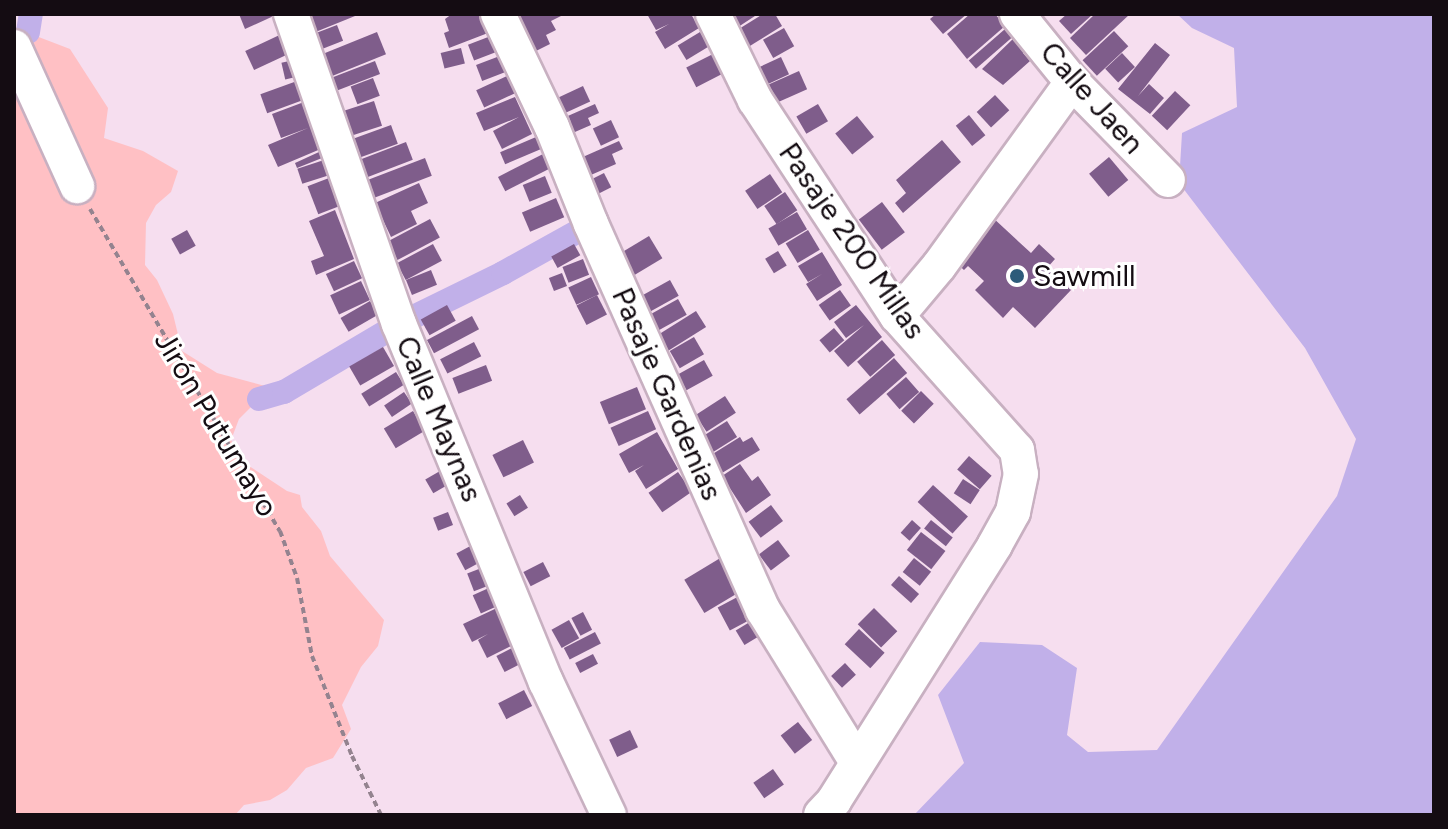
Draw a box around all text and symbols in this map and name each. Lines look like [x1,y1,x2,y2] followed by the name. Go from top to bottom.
[1033,35,1151,161] street label: Calle Jaen
[771,136,933,346] street label: Pasaje 200 Millas
[1033,258,1136,294] place label: Sawmill
[1008,267,1026,285] marker: Sawmill
[604,282,730,506] street label: Pasaje Gardenias
[147,325,285,523] street label: Jirón Putumayo
[388,331,490,507] street label: Calle Maynas

